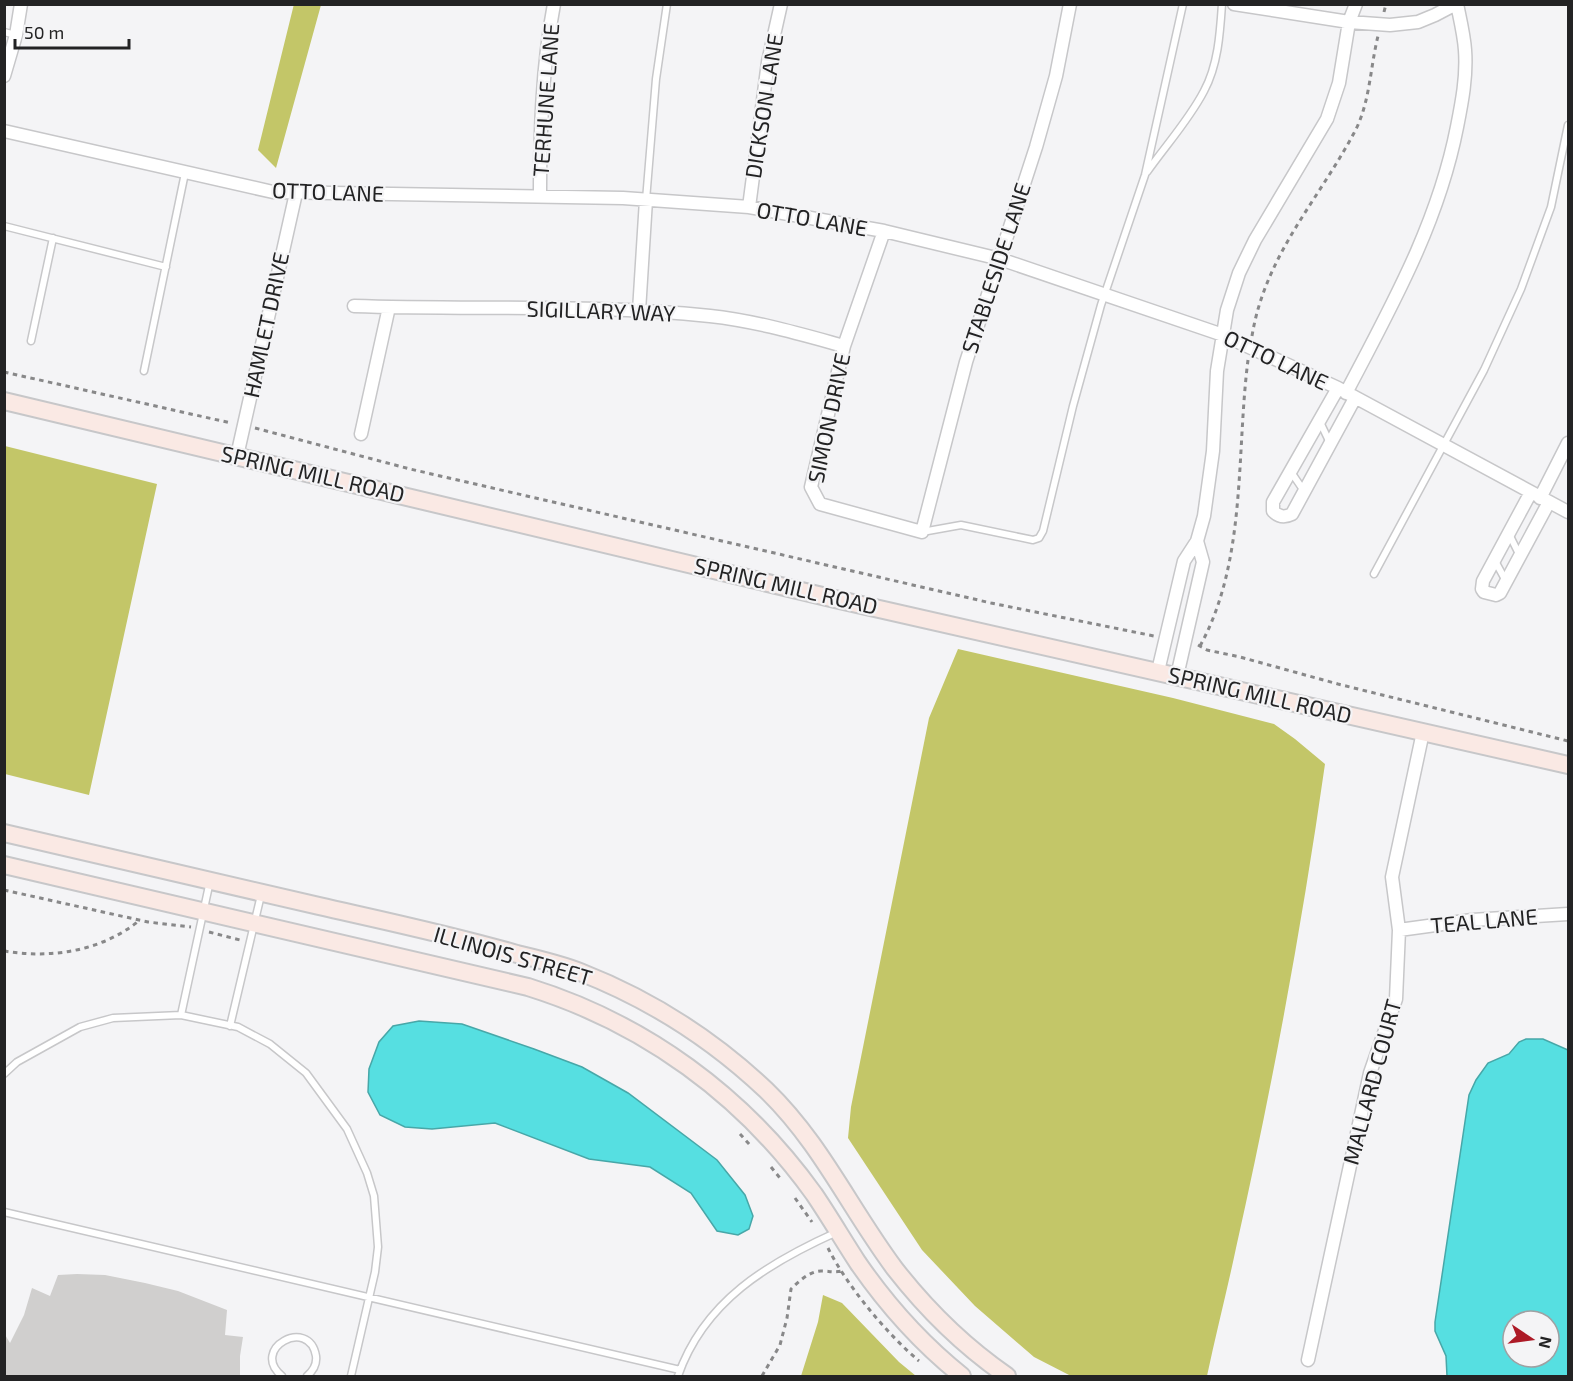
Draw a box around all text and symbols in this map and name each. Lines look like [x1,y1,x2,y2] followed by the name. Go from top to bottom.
[15,12,129,50] scale bar
[24,21,64,43] text: 50 m
[527,22,563,177] street label: TERHUNE LANE
[739,32,787,180] street label: DICKSON LANE
[272,176,384,206] street label: OTTO LANE
[955,179,1035,356] street label: STABLESIDE LANE
[755,195,870,241] street label: OTTO LANE
[237,250,293,400] street label: HAMLET DRIVE
[526,294,677,326] street label: SIGILLARY WAY
[1220,324,1333,395] street label: OTTO LANE
[802,350,854,485] street label: SIMON DRIVE
[219,439,407,507] street label: SPRING MILL ROAD
[692,551,880,619] street label: SPRING MILL ROAD
[1166,660,1354,728] street label: SPRING MILL ROAD
[1429,902,1539,938] street label: TEAL LANE
[431,920,596,990] street label: ILLINOIS STREET
[1336,996,1406,1167] street label: MALLARD COURT
[1501,1309,1561,1369] north arrow
[1536,1335,1557,1350] text: N

